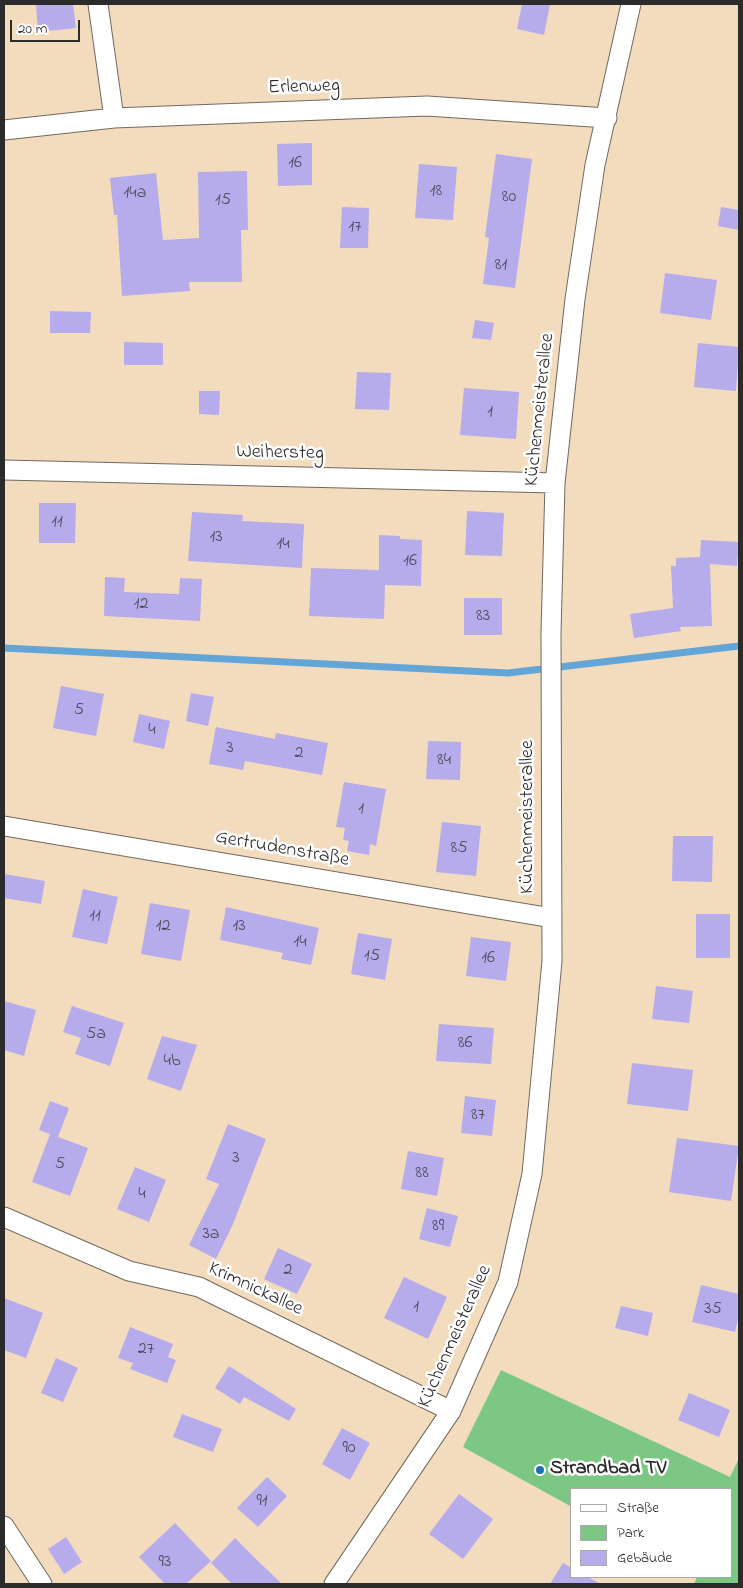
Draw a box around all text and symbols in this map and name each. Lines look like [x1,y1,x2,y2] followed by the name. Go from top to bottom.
[12,10,82,42] scale bar
[18,18,47,40] text: 20 m
[268,75,340,101] street label: Erlenweg
[288,153,302,175] house number: 16
[430,181,442,203] house number: 18
[124,183,146,205] house number: 14a
[502,187,516,209] house number: 80
[215,190,231,212] house number: 15
[348,217,362,239] house number: 17
[495,255,507,277] house number: 81
[521,332,561,488] street label: Küchenmeisterallee
[487,402,493,424] house number: 1
[236,441,324,467] street label: Weihersteg
[51,512,63,534] house number: 11
[209,527,223,549] house number: 13
[276,534,290,556] house number: 14
[403,551,417,573] house number: 16
[134,594,148,616] house number: 12
[476,606,490,628] house number: 83
[74,700,84,722] house number: 5
[148,720,156,742] house number: 4
[226,738,234,760] house number: 3
[517,740,541,894] street label: Küchenmeisterallee
[295,743,303,765] house number: 2
[437,750,451,772] house number: 84
[358,799,364,821] house number: 1
[213,826,351,874] street label: Gertrudenstraße
[450,838,468,860] house number: 85
[89,906,101,928] house number: 11
[156,916,170,938] house number: 12
[232,916,246,938] house number: 13
[293,932,307,954] house number: 14
[364,946,380,968] house number: 15
[481,948,495,970] house number: 16
[86,1024,106,1046] house number: 5a
[458,1033,472,1055] house number: 86
[164,1051,180,1073] house number: 4b
[471,1105,485,1127] house number: 87
[232,1148,240,1170] house number: 3
[55,1154,65,1176] house number: 5
[415,1163,429,1185] house number: 88
[138,1184,146,1206] house number: 4
[432,1216,444,1238] house number: 89
[202,1224,220,1246] house number: 3a
[204,1258,306,1322] street label: Krimnickallee
[284,1260,292,1282] house number: 2
[414,1262,498,1412] street label: Küchenmeisterallee
[413,1297,419,1319] house number: 1
[704,1299,722,1321] house number: 35
[138,1339,154,1361] house number: 27
[342,1438,356,1460] house number: 90
[550,1458,666,1482] place label: Strandbad TV
[534,1464,546,1476] marker: Strandbad TV
[570,1488,733,1578] legend
[256,1491,268,1513] house number: 91
[617,1497,659,1519] text: Straße
[617,1522,644,1544] text: Park
[617,1547,672,1569] text: Gebäude
[159,1552,171,1574] house number: 93

